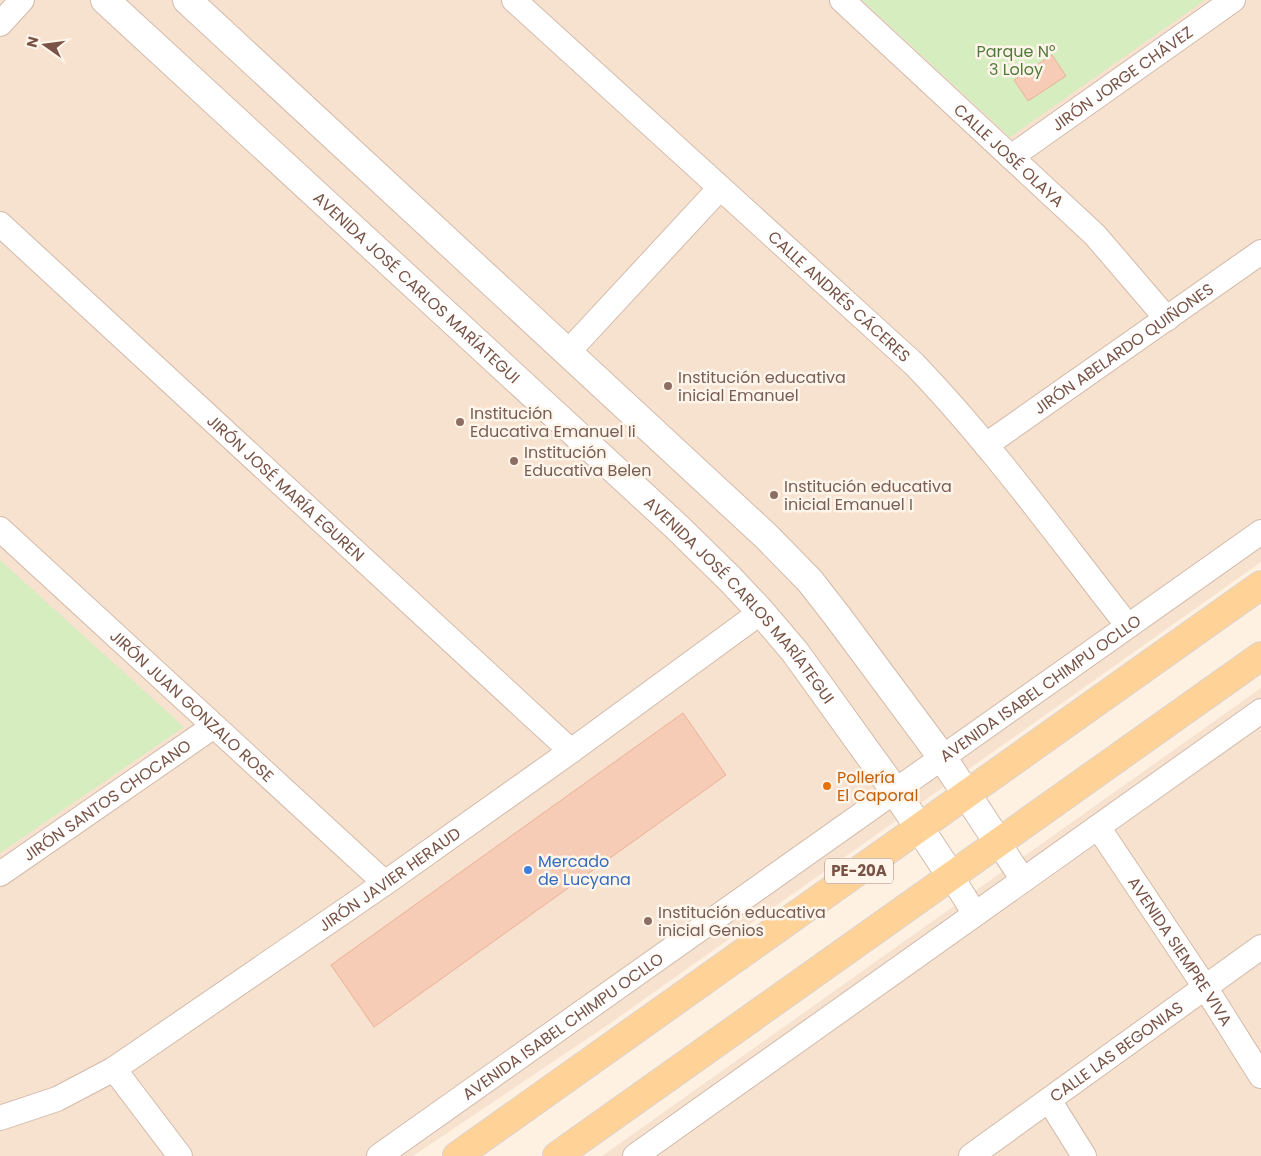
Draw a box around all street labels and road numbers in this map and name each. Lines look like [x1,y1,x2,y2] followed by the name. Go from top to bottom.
[1047,21,1198,137] street label: JIRÓN JORGE CHÁVEZ
[949,98,1069,213] street label: CALLE JOSÉ OLAYA
[308,187,525,389] street label: AVENIDA JOSÉ CARLOS MARÍATEGUI
[763,226,915,367] street label: CALLE ANDRÉS CÁCERES
[1029,278,1218,420] street label: JIRÓN ABELARDO QUIÑONES
[202,409,369,567] street label: JIRÓN JOSÉ MARÍA EGUREN
[639,491,840,709] street label: AVENIDA JOSÉ CARLOS MARÍATEGUI
[935,609,1146,768] street label: AVENIDA ISABEL CHIMPU OCLLO
[105,625,279,787] street label: JIRÓN JUAN GONZALO ROSE
[19,734,196,867] street label: JIRÓN SANTOS CHOCANO
[314,822,465,937] street label: JIRÓN JAVIER HERAUD
[825,858,893,884] road number: PE-20A
[1122,872,1238,1031] street label: AVENIDA SIEMPRE VIVA
[458,947,668,1106] street label: AVENIDA ISABEL CHIMPU OCLLO
[1045,996,1188,1108] street label: CALLE LAS BEGONIAS

